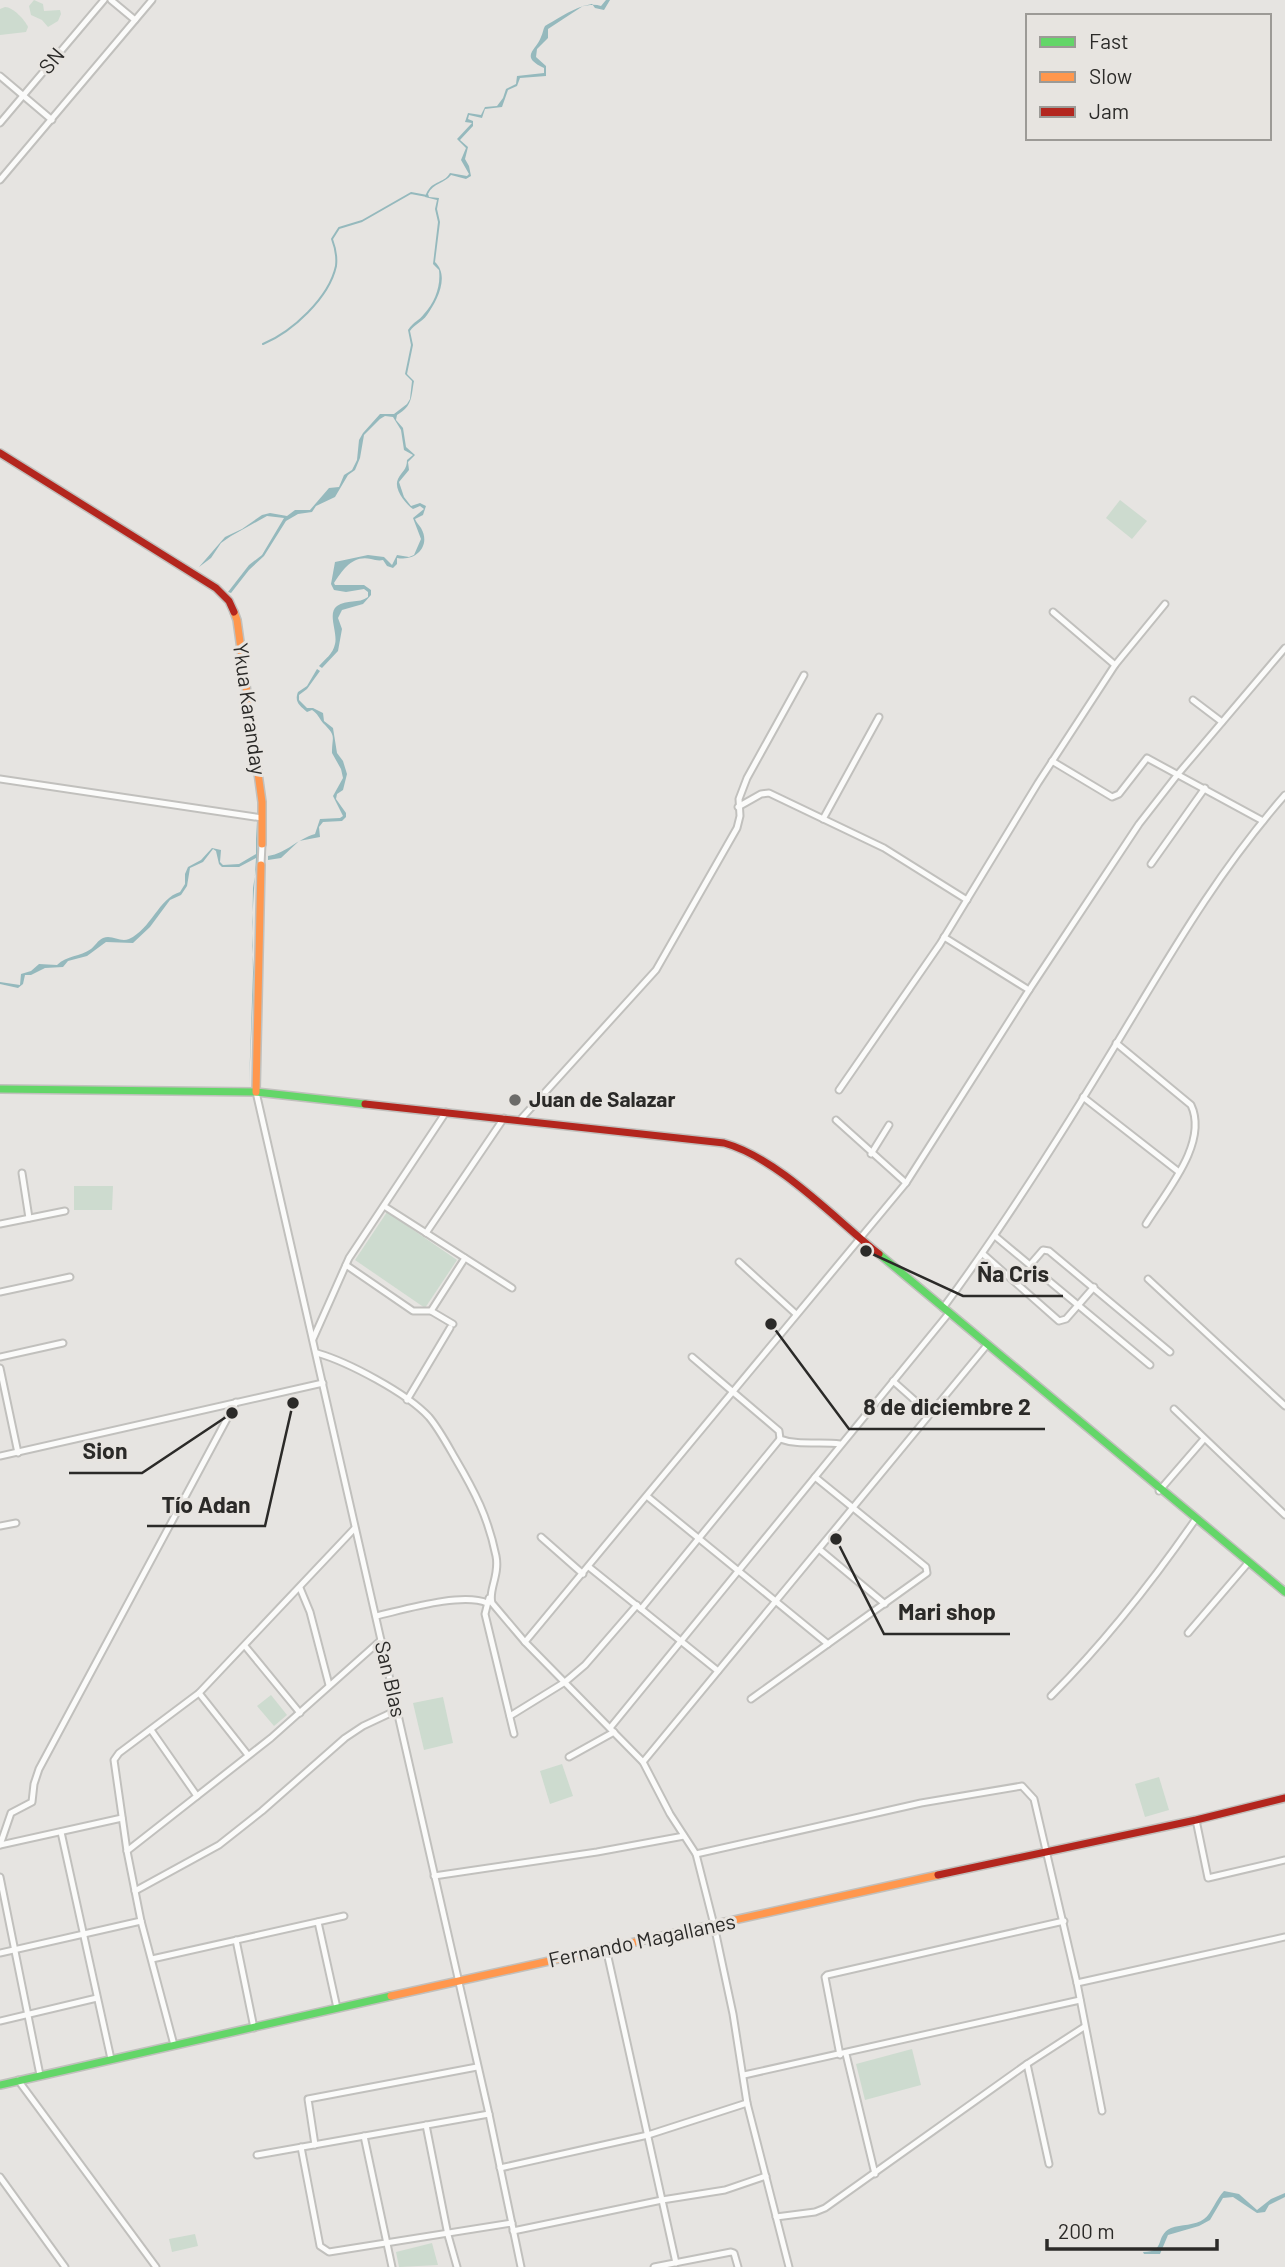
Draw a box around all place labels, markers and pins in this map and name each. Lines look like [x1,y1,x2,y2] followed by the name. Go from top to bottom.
[529,1086,675,1111] place label: Juan de Salazar
[507,1092,523,1108] marker: Juan de Salazar
[963,1252,1063,1296] callout: Ña Cris
[849,1385,1045,1429] callout: 8 de diciembre 2
[69,1429,142,1473] callout: Sion
[147,1482,265,1526] callout: Tío Adan
[884,1590,1010,1634] callout: Mari shop

